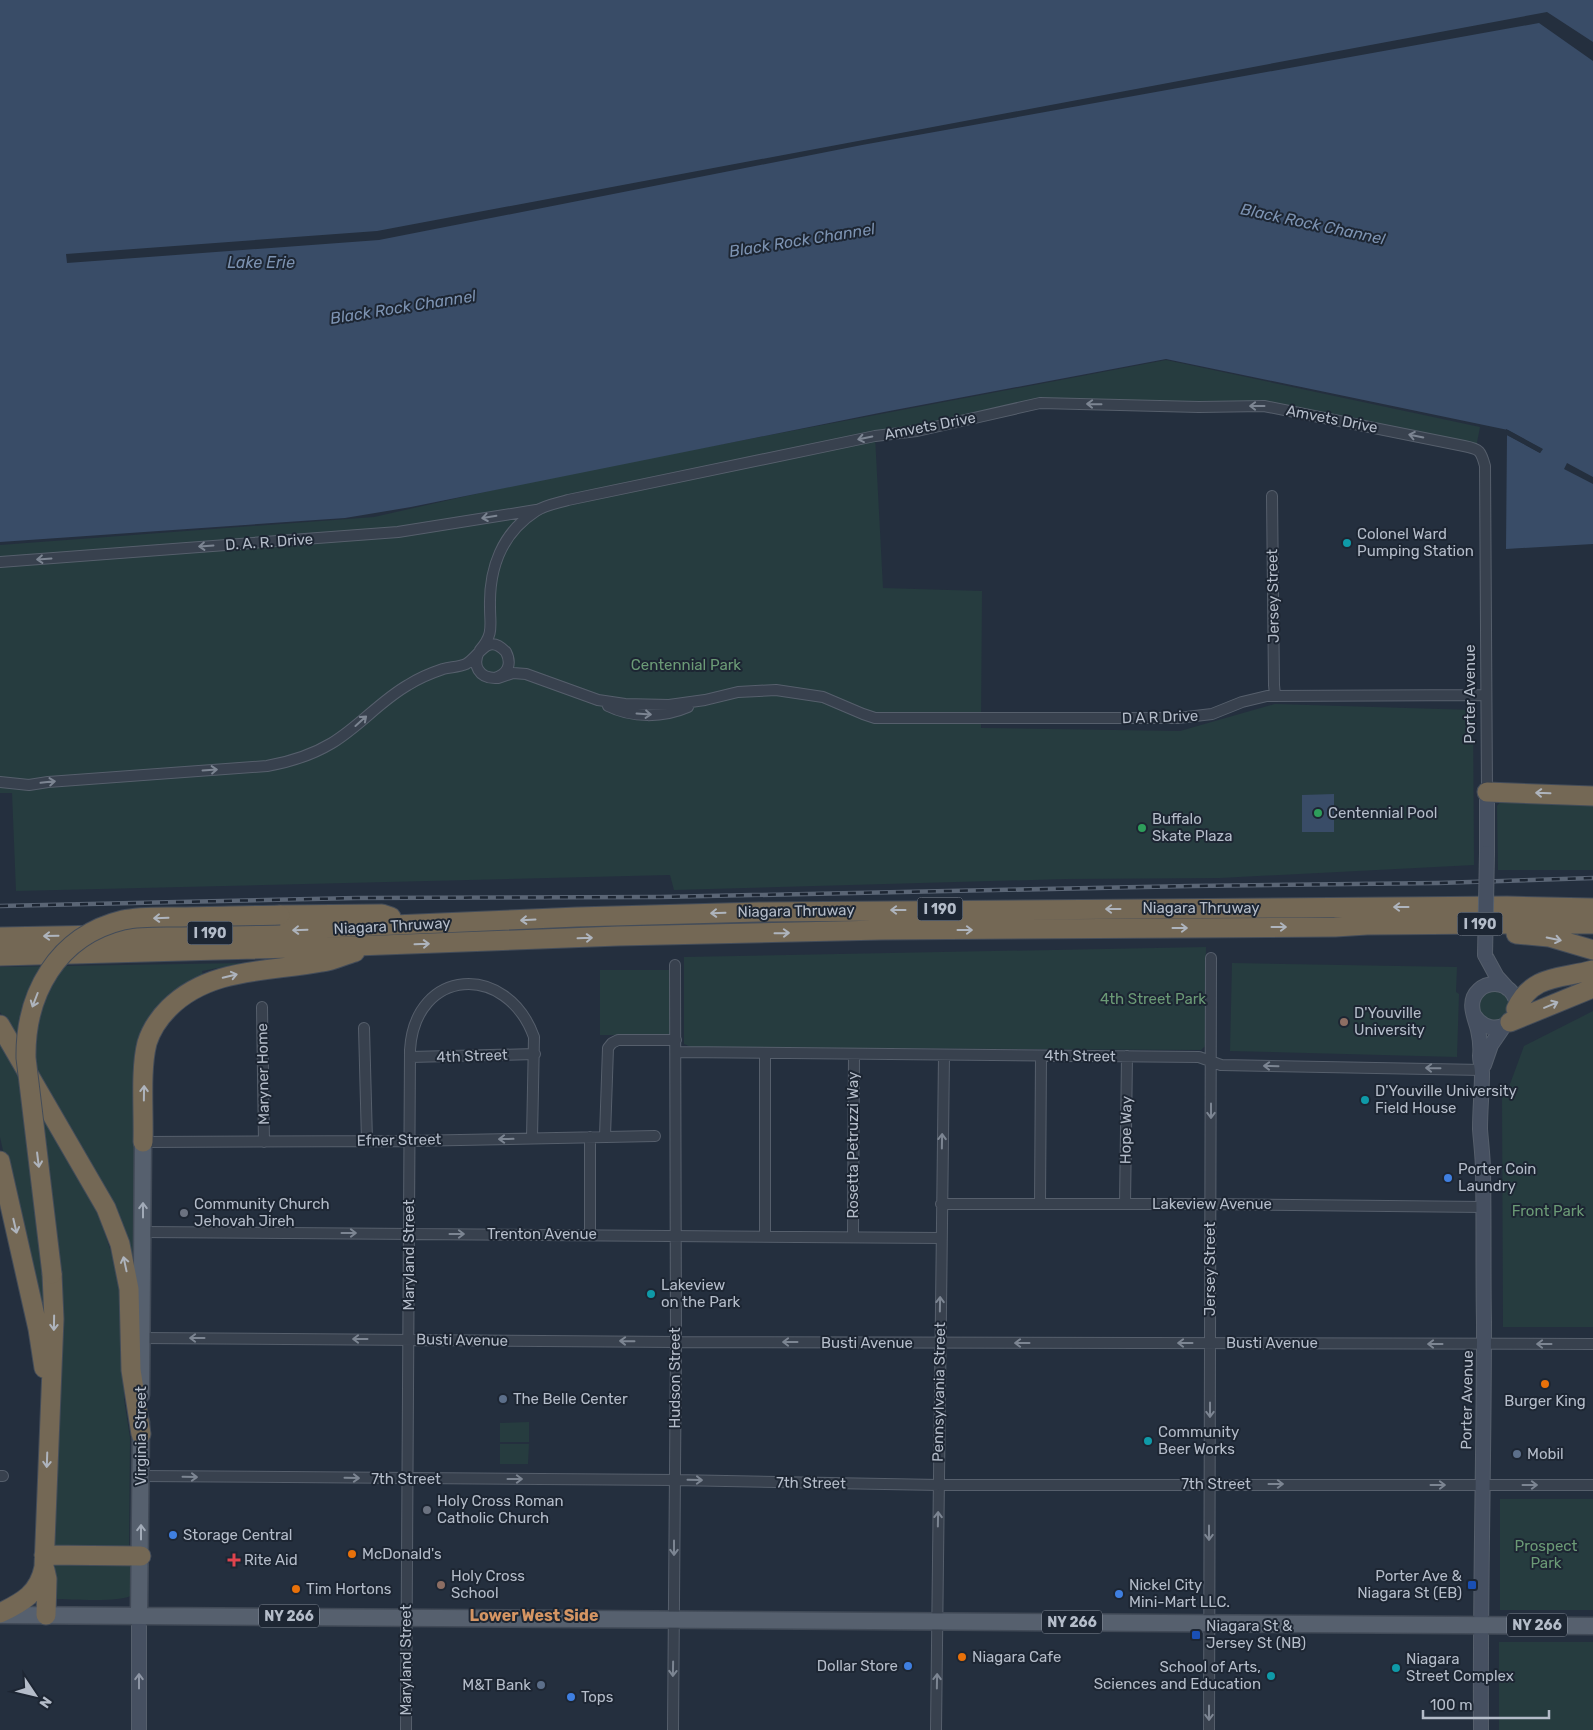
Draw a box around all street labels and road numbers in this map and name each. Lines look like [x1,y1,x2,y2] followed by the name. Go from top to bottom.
[1285,401,1379,437] street label: Amvets Drive
[883,408,977,444] street label: Amvets Drive
[224,530,314,554] street label: D. A. R. Drive
[1263,549,1283,643] street label: Jersey Street
[1461,644,1479,744] street label: Porter Avenue
[1121,707,1199,727] street label: D A R Drive
[918,898,962,921] road number: I 190
[1142,899,1260,917] street label: Niagara Thruway
[737,901,855,921] street label: Niagara Thruway
[1458,912,1502,936] road number: I 190
[333,914,451,938] street label: Niagara Thruway
[188,921,232,944] road number: I 190
[253,1023,273,1125] street label: Maryner Home
[436,1046,508,1066] street label: 4th Street
[1044,1046,1116,1066] street label: 4th Street
[844,1072,862,1218] street label: Rosetta Petruzzi Way
[1116,1096,1136,1164] street label: Hope Way
[357,1130,442,1150] street label: Efner Street
[1152,1195,1272,1213] street label: Lakeview Avenue
[400,1199,418,1311] street label: Maryland Street
[1201,1222,1219,1316] street label: Jersey Street
[487,1225,597,1243] street label: Trenton Avenue
[929,1322,949,1462] street label: Pennsylvania Street
[666,1327,684,1429] street label: Hudson Street
[416,1330,508,1350] street label: Busti Avenue
[821,1334,913,1352] street label: Busti Avenue
[1226,1334,1318,1352] street label: Busti Avenue
[1457,1350,1477,1450] street label: Porter Avenue
[132,1386,150,1486] street label: Virginia Street
[371,1470,441,1488] street label: 7th Street
[776,1473,846,1493] street label: 7th Street
[1181,1475,1251,1493] street label: 7th Street
[259,1604,319,1628] road number: NY 266
[397,1604,415,1716] street label: Maryland Street
[1042,1610,1102,1634] road number: NY 266
[1507,1614,1567,1636] road number: NY 266

